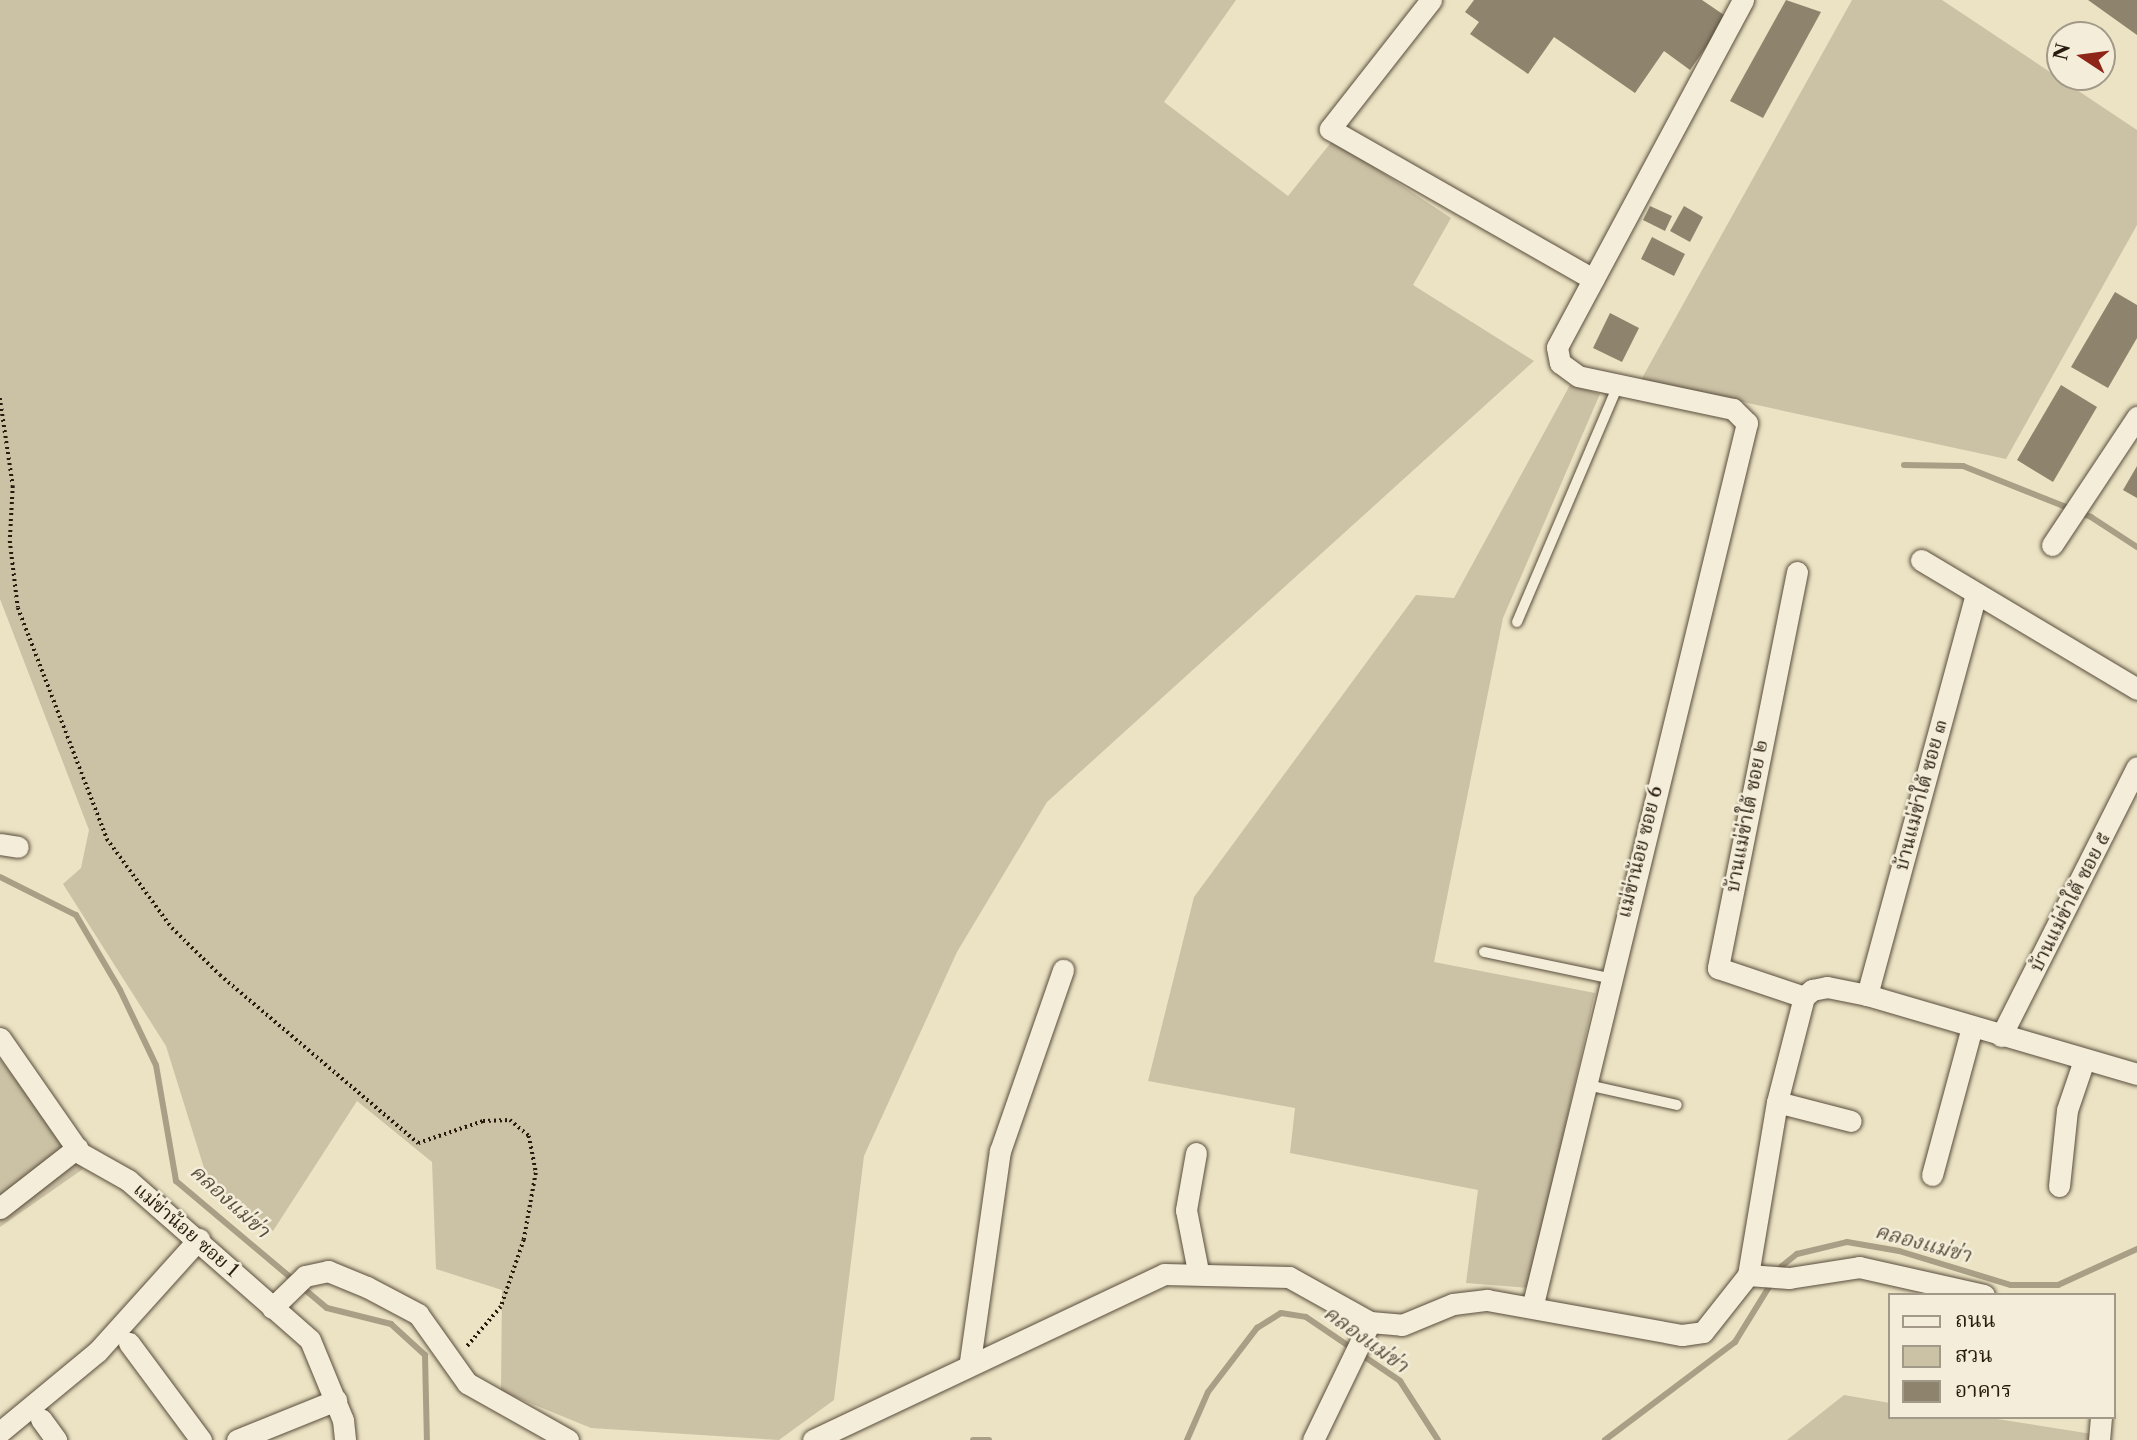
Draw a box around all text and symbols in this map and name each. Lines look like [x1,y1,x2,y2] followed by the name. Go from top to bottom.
[2046,21,2116,91] north arrow
[2049,41,2075,62] text: N
[1890,717,1952,873] street label: บ้านแม่ข่าใต้ ซอย ๓
[1721,738,1773,894] street label: บ้านแม่ข่าใต้ ซอย ๒
[1613,784,1667,920] street label: แม่ข่าน้อย ซอย 6
[2025,829,2115,975] street label: บ้านแม่ข่าใต้ ซอย ๕
[185,1159,275,1243] water label: คลองแม่ข่า
[129,1178,243,1282] street label: แม่ข่าน้อย ซอย 1
[1872,1218,1974,1268] water label: คลองแม่ข่า
[1888,1293,2116,1419] legend
[1319,1300,1413,1378] water label: คลองแม่ข่า
[1955,1307,1996,1332] text: ถนน
[1955,1342,1993,1367] text: สวน
[1955,1377,2012,1402] text: อาคาร

